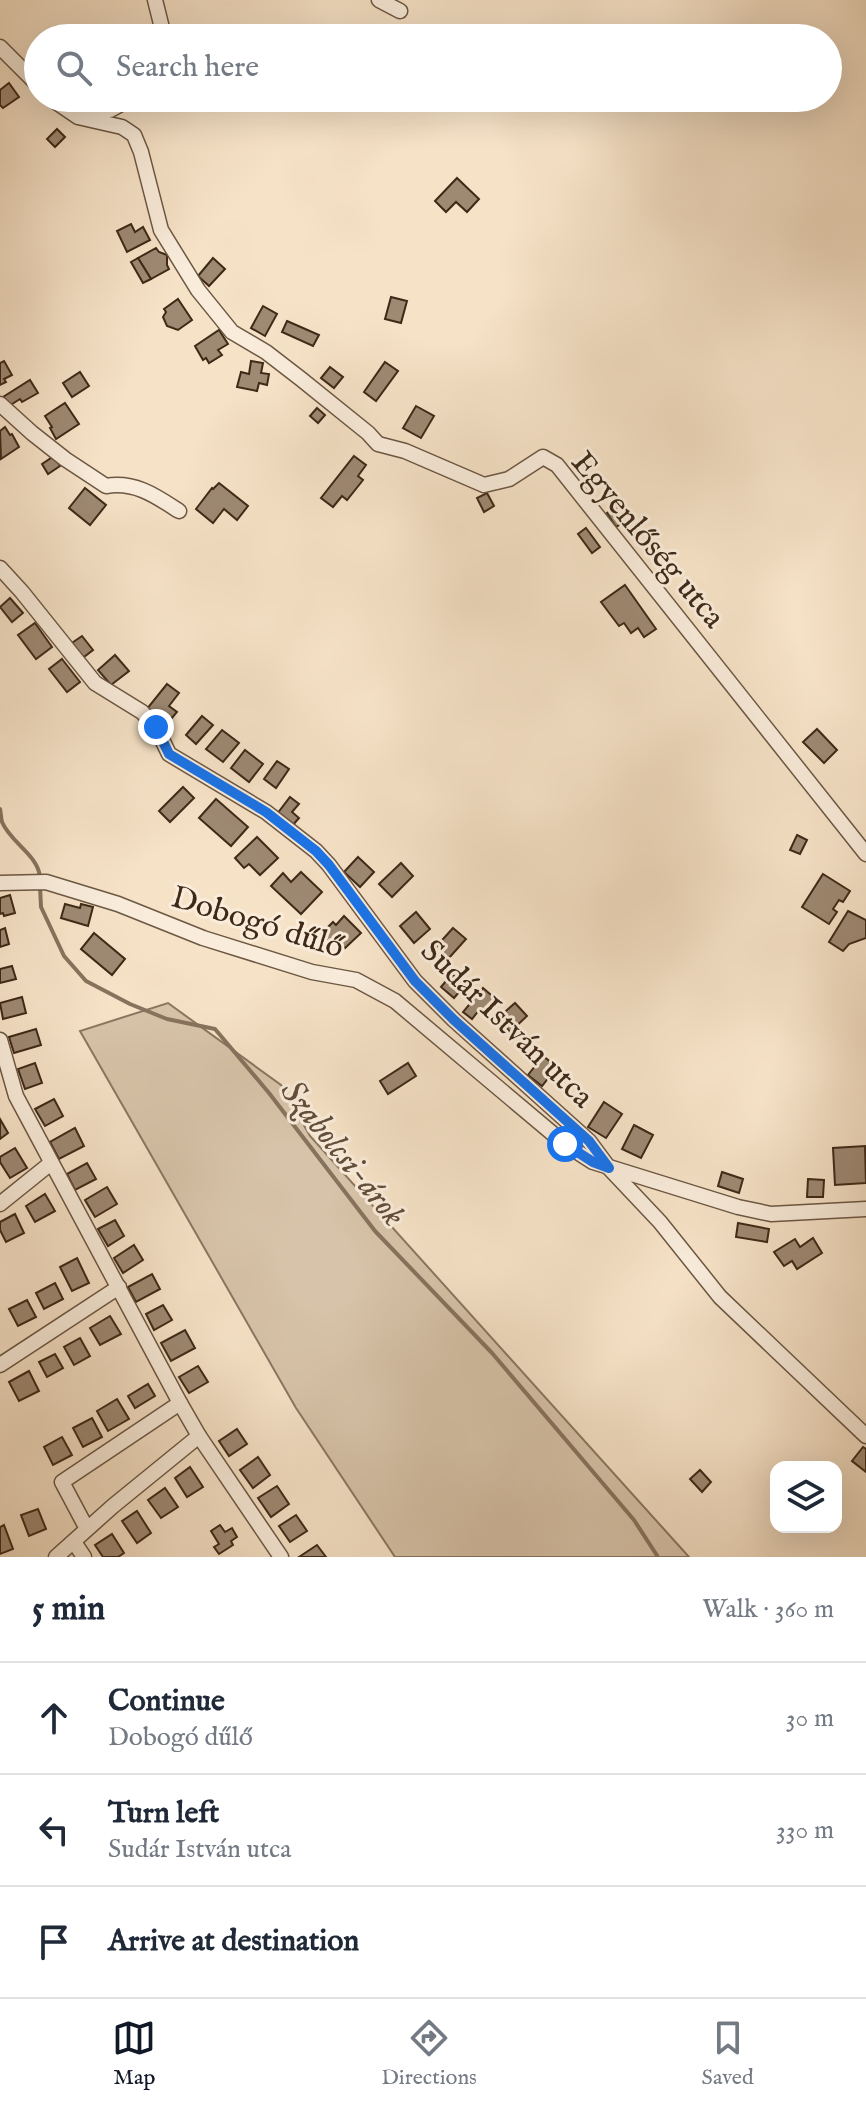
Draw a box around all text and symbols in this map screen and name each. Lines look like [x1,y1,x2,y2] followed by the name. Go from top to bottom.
[24,24,842,112] search box
[52,46,96,90] icon: search
[116,49,259,87] text: Search here
[561,444,733,638] street label: Egyenlőség utca
[138,709,174,745] route end
[166,878,349,969] street label: Dobogó dűlő
[411,932,602,1118] street label: Sudár István utca
[270,1071,415,1236] water label: Szabolcsi-árok
[547,1126,583,1162] route start
[770,1461,842,1533] map controls
[770,1461,842,1533] button: layers
[32,1588,105,1631] text: 5 min
[702,1593,834,1626] text: Walk · 360 m
[108,1683,225,1721] text: Continue
[32,1696,76,1740] icon: ahead
[786,1702,834,1735] text: 30 m
[108,1721,253,1754] text: Dobogó dűlő
[108,1795,219,1833] text: Turn left
[32,1808,76,1852] icon: left
[776,1814,834,1847] text: 330 m
[108,1833,291,1866] text: Sudár István utca
[32,1920,76,1964] icon: arrive
[108,1923,359,1961] text: Arrive at destination
[112,2016,156,2092] tab: Map
[381,2016,477,2092] tab: Directions
[702,2016,754,2092] tab: Saved

